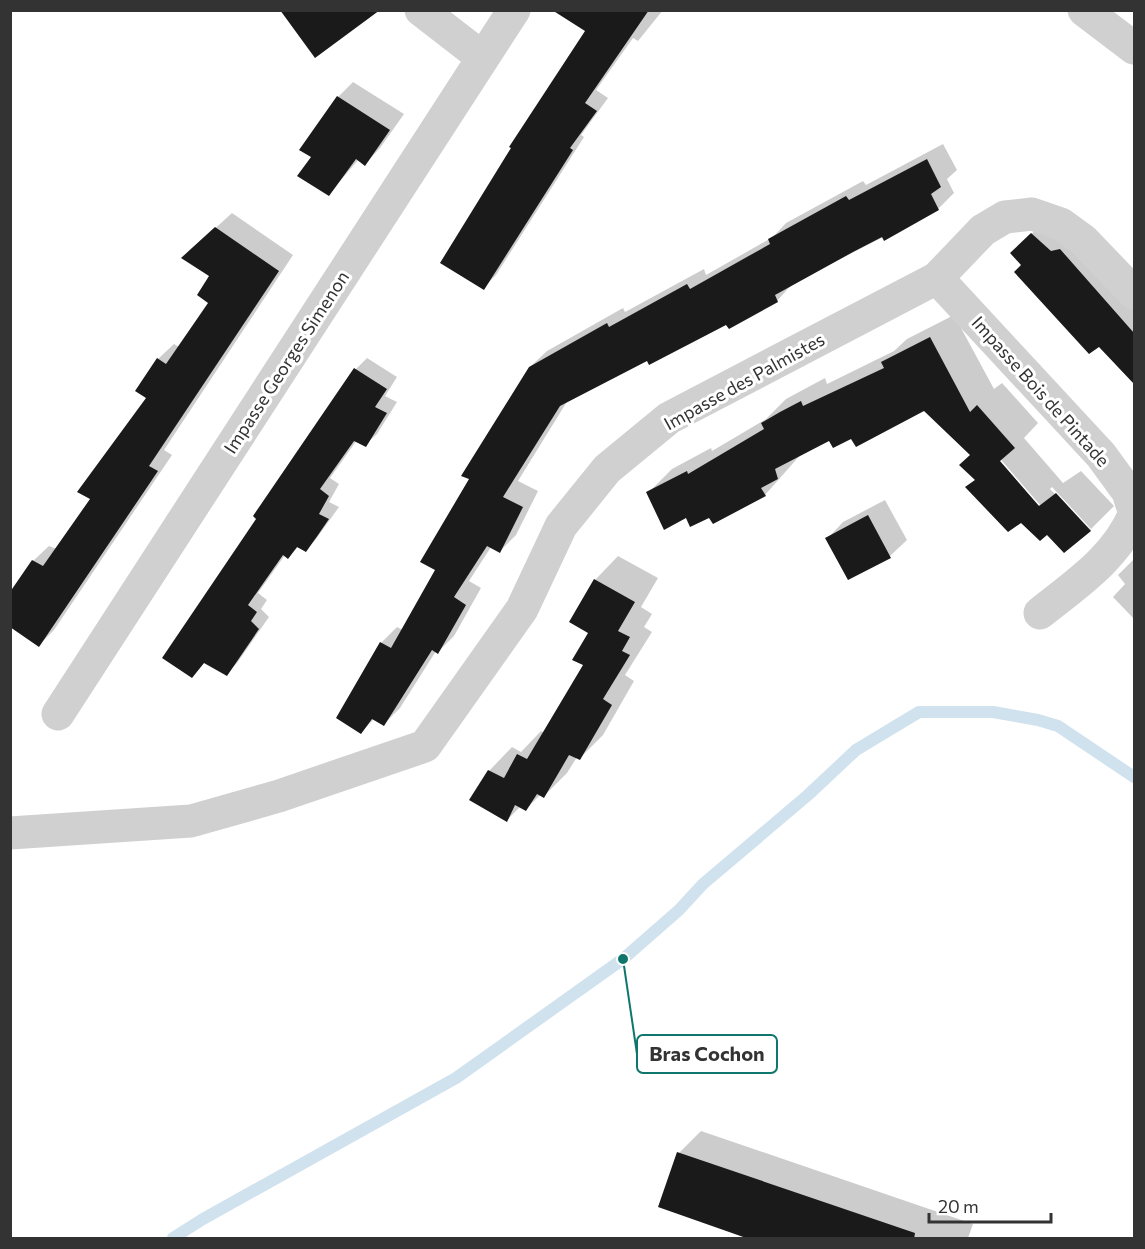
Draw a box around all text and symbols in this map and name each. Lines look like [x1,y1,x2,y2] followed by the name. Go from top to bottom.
[219,267,353,457] street label: Impasse Georges Simenon
[968,311,1114,471] street label: Impasse Bois de Pintade
[660,328,828,434] street label: Impasse des Palmistes
[637,1035,777,1073] callout: Bras Cochon
[649,1041,765,1065] text: Bras Cochon
[929,1186,1050,1224] scale bar
[938,1195,979,1217] text: 20 m

